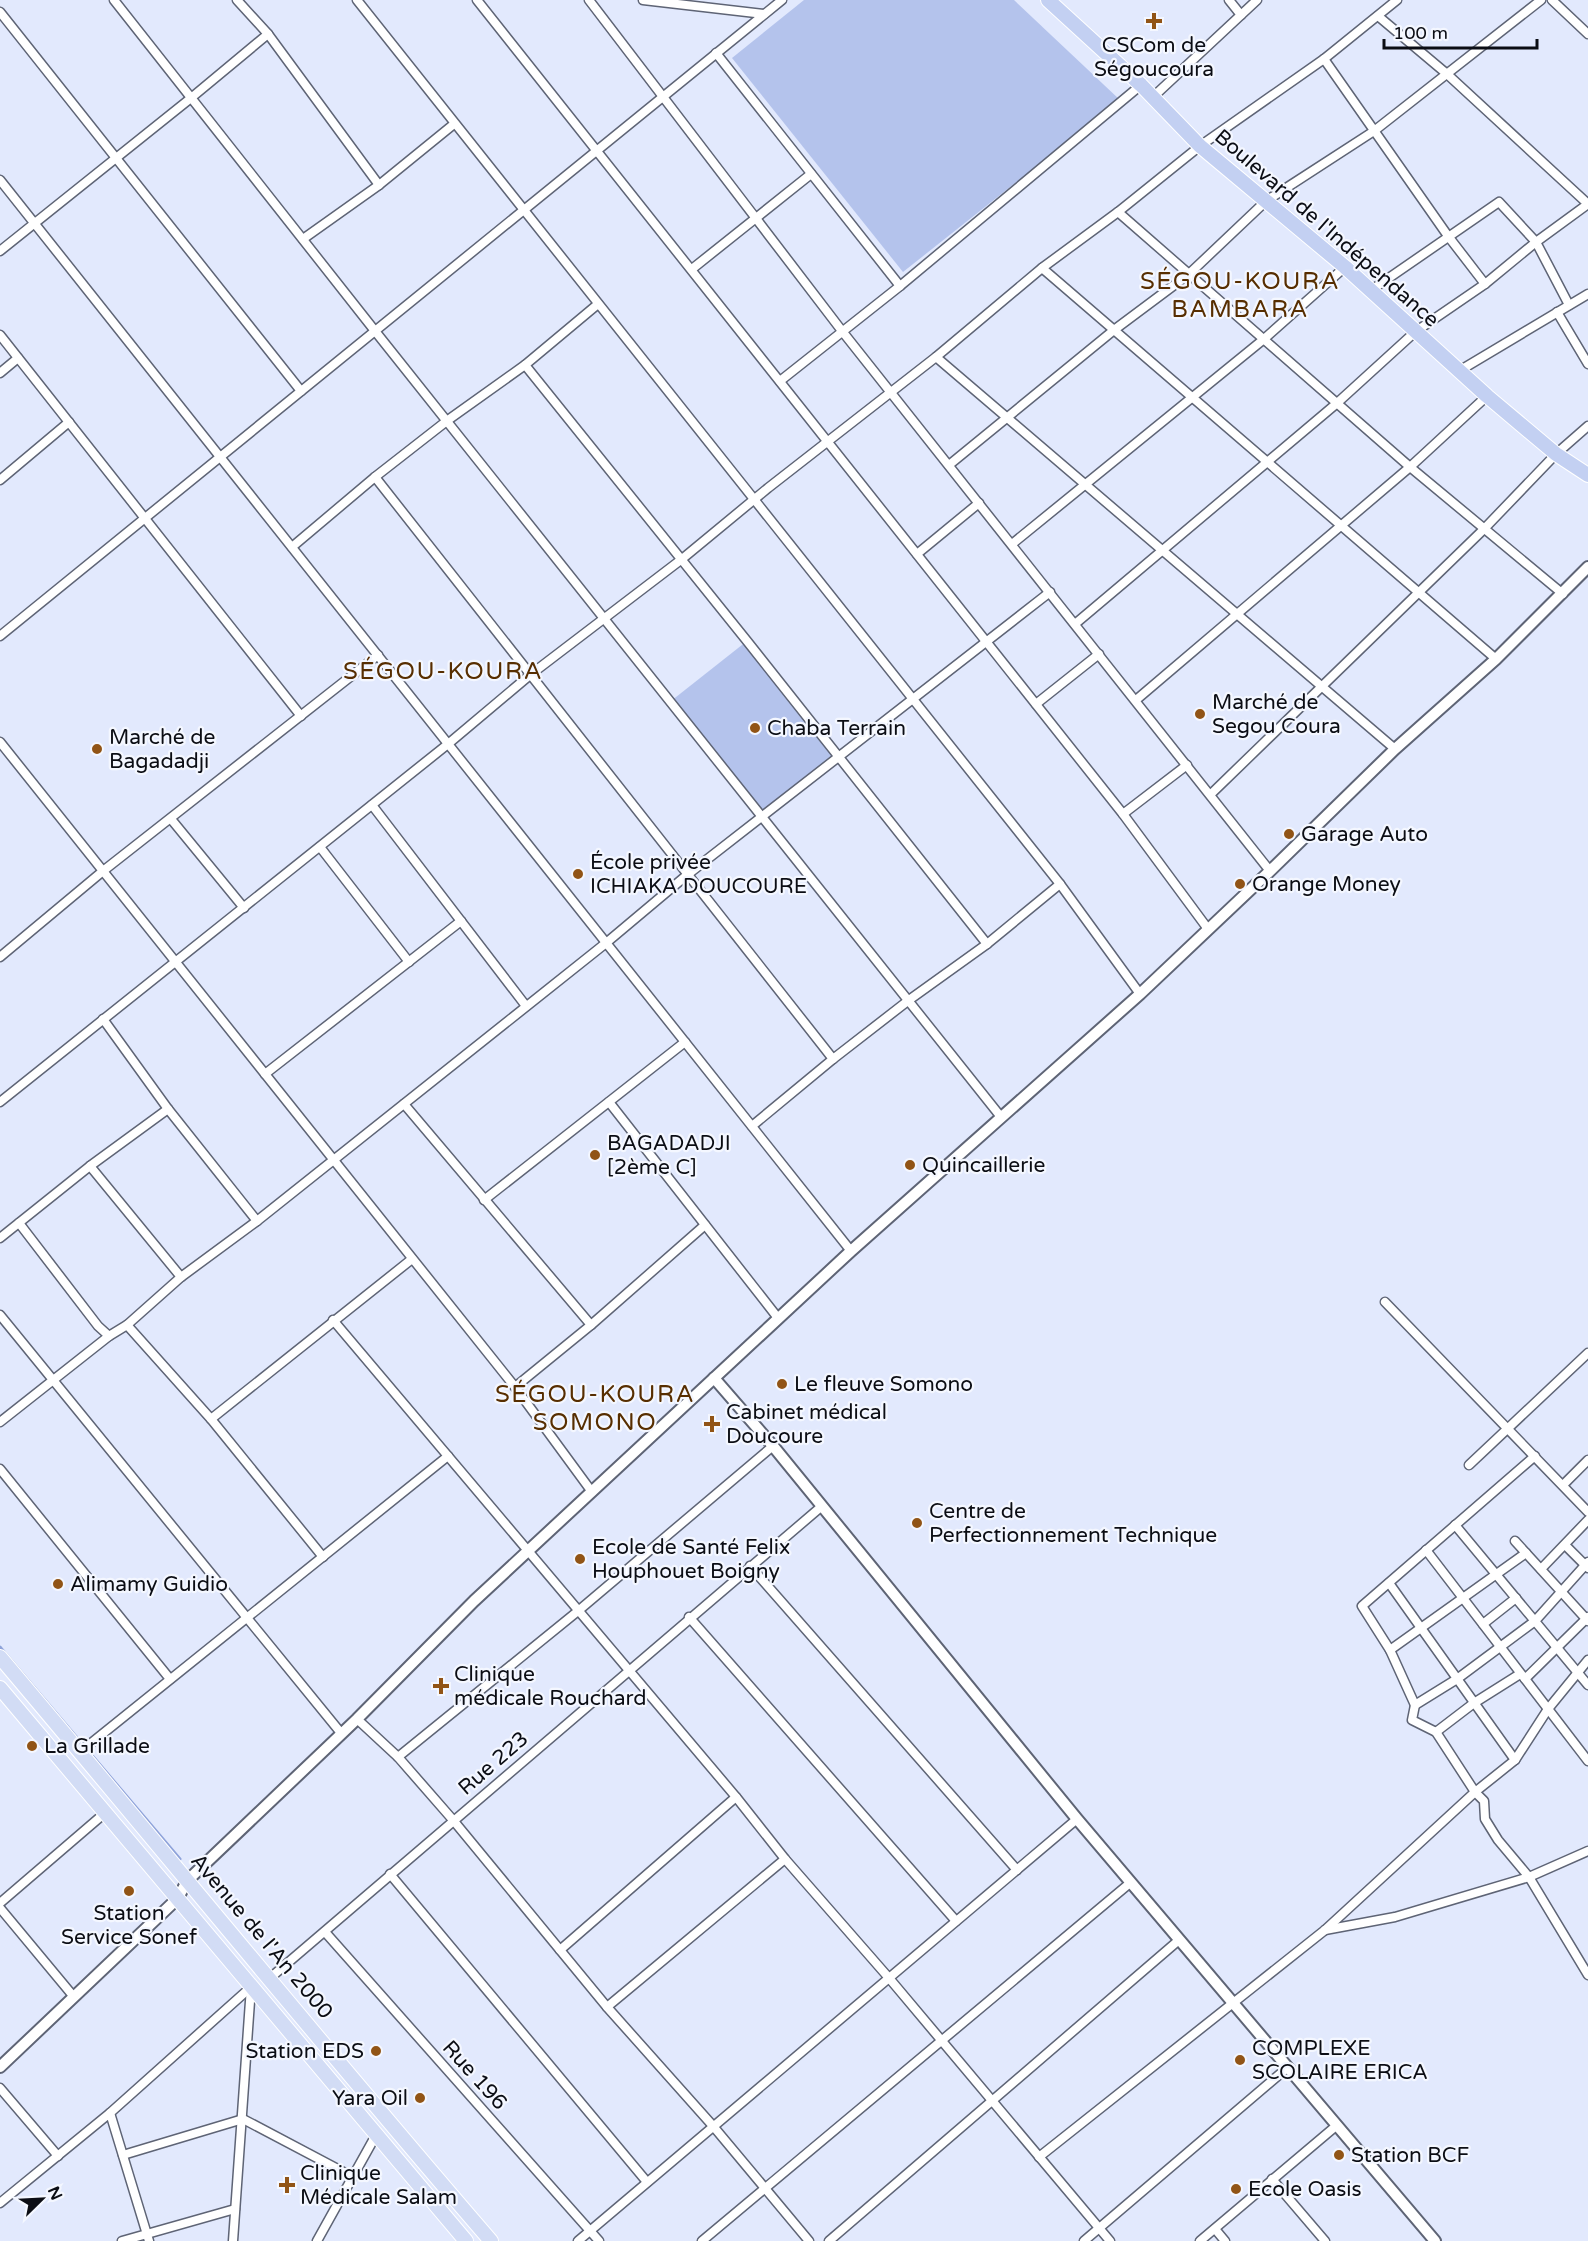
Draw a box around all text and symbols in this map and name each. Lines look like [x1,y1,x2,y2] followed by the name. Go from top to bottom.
[1145,12,1163,30] marker: CSCom de Ségoucoura
[1384,12,1537,50] scale bar
[1393,22,1448,44] text: 100 m
[1094,33,1214,82] place label: CSCom de Ségoucoura
[1209,124,1444,333] street label: Boulevard de l'Indépendance
[1140,266,1340,324] district label: SÉGOU-KOURA BAMBARA
[343,656,543,686] district label: SÉGOU-KOURA
[1212,690,1341,739] place label: Marché de Segou Coura
[1193,707,1207,721] marker: Marché de Segou Coura
[767,716,906,741] place label: Chaba Terrain
[748,721,762,735] marker: Chaba Terrain
[109,725,215,774] place label: Marché de Bagadadji
[90,742,104,756] marker: Marché de Bagadadji
[1301,822,1428,847] place label: Garage Auto
[1282,827,1296,841] marker: Garage Auto
[590,850,807,899] place label: École privée ICHIAKA DOUCOURE
[571,867,585,881] marker: École privée ICHIAKA DOUCOURE
[1252,872,1401,897] place label: Orange Money
[1233,877,1247,891] marker: Orange Money
[607,1131,731,1180] place label: BAGADADJI [2ème C]
[588,1148,602,1162] marker: BAGADADJI [2ème C]
[922,1153,1046,1178] place label: Quincaillerie
[903,1158,917,1172] marker: Quincaillerie
[794,1372,973,1397] place label: Le fleuve Somono
[775,1377,789,1391] marker: Le fleuve Somono
[495,1379,695,1437] district label: SÉGOU-KOURA SOMONO
[726,1400,887,1449] place label: Cabinet médical Doucoure
[703,1415,721,1433] marker: Cabinet médical Doucoure
[929,1499,1217,1548] place label: Centre de Perfectionnement Technique
[910,1516,924,1530] marker: Centre de Perfectionnement Technique
[592,1535,790,1584] place label: Ecole de Santé Felix Houphouet Boigny
[573,1552,587,1566] marker: Ecole de Santé Felix Houphouet Boigny
[70,1572,228,1597] place label: Alimamy Guidio
[51,1577,65,1591] marker: Alimamy Guidio
[454,1662,647,1711] place label: Clinique médicale Rouchard
[432,1677,450,1695] marker: Clinique médicale Rouchard
[453,1726,533,1801] street label: Rue 223
[44,1734,150,1759] place label: La Grillade
[25,1739,39,1753] marker: La Grillade
[185,1849,338,2024] street label: Avenue de l'An 2000
[122,1884,136,1898] marker: Station Service Sonef
[61,1901,197,1950] place label: Station Service Sonef
[437,2036,512,2115] street label: Rue 196
[1252,2036,1428,2085] place label: COMPLEXE SCOLAIRE ERICA
[246,2039,364,2064] place label: Station EDS
[369,2044,383,2058] marker: Station EDS
[1233,2053,1247,2067] marker: COMPLEXE SCOLAIRE ERICA
[332,2086,408,2111] place label: Yara Oil
[413,2091,427,2105] marker: Yara Oil
[1351,2143,1469,2168] place label: Station BCF
[1332,2148,1346,2162] marker: Station BCF
[300,2161,457,2210] place label: Clinique Médicale Salam
[12,2169,72,2229] north arrow
[278,2176,296,2194] marker: Clinique Médicale Salam
[1248,2177,1362,2202] place label: Ecole Oasis
[1229,2182,1243,2196] marker: Ecole Oasis
[43,2183,67,2203] text: N

